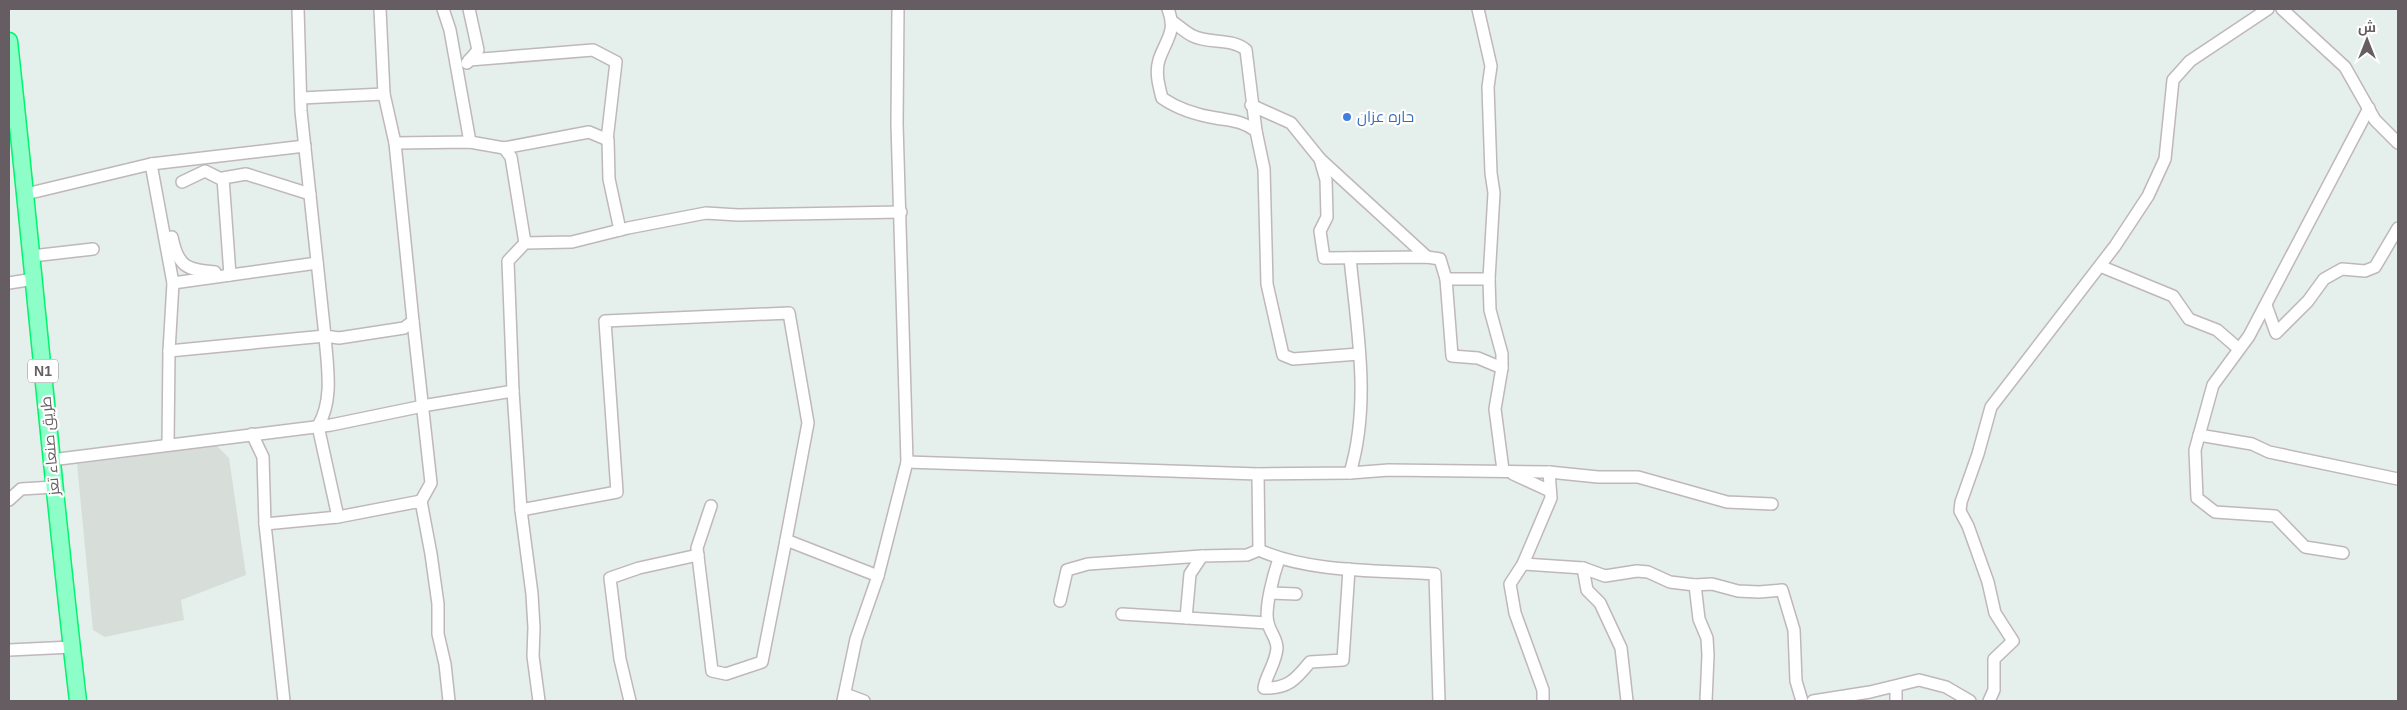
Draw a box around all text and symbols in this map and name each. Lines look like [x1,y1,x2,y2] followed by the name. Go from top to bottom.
[2342,15,2392,65] north arrow
[2358,19,2376,36] text: ش
[1357,108,1414,127] place label: حاره عزان
[1341,111,1353,123] marker: حاره عزان
[28,360,58,382] road number: N1
[37,396,64,497] street label: طريق صنعاء تعز

